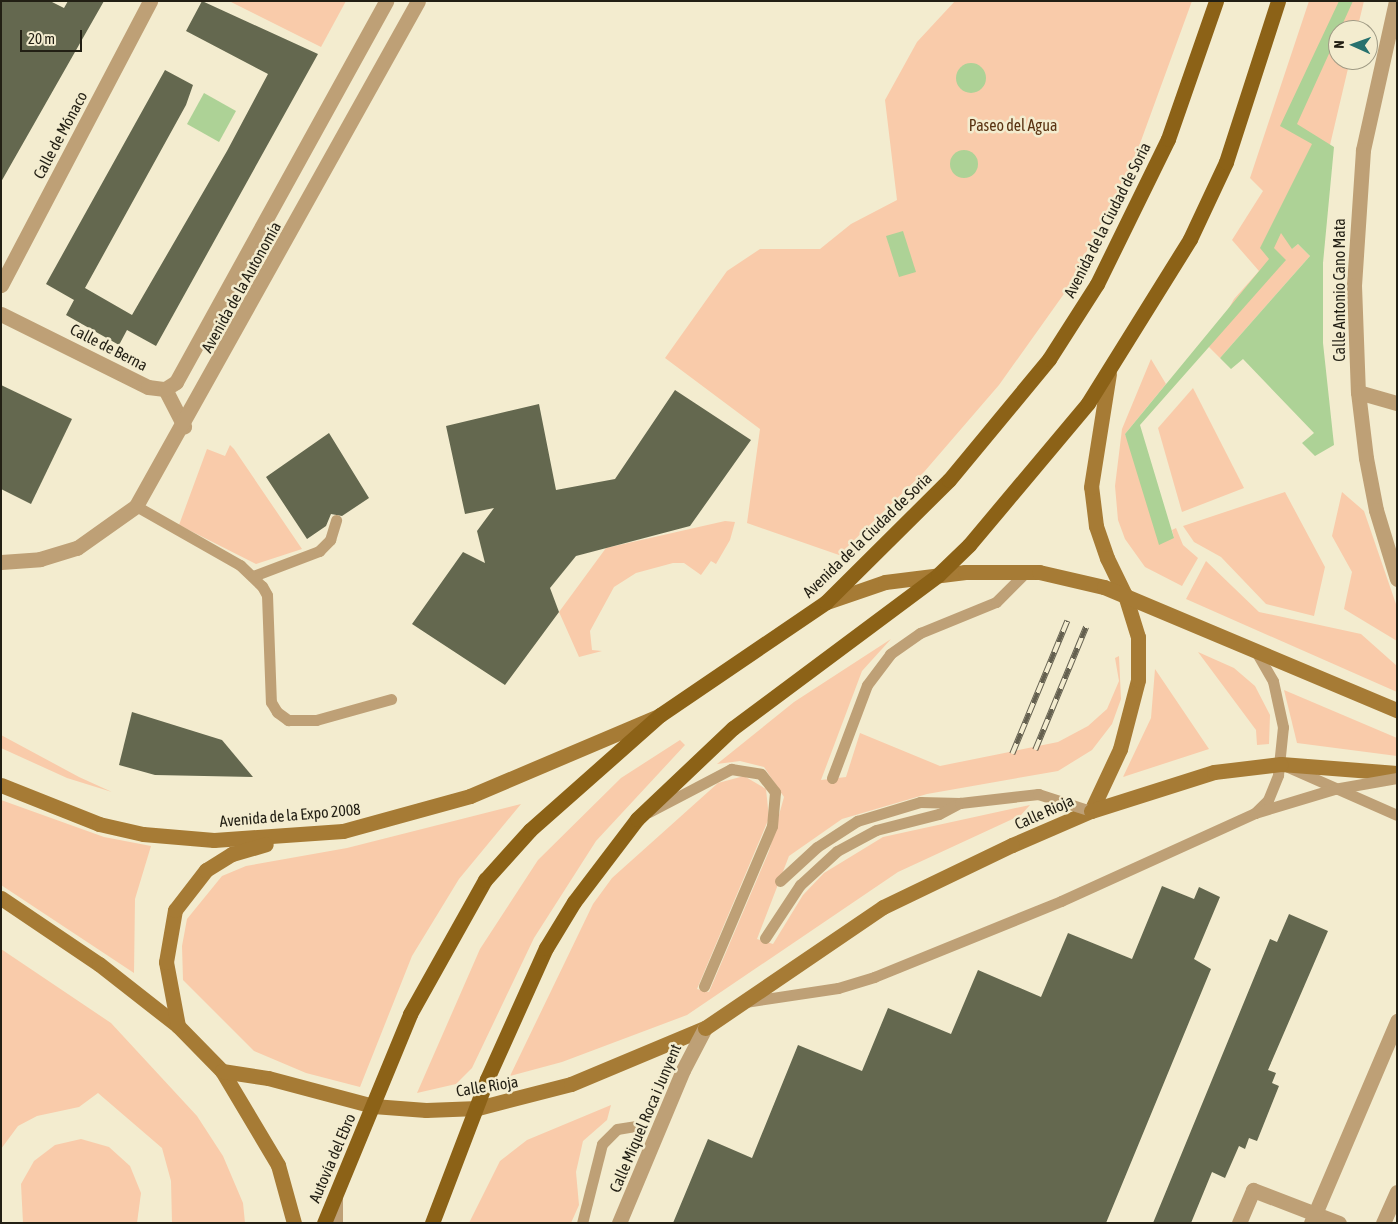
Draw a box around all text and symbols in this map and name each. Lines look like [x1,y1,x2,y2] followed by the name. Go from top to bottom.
[22,20,85,52] scale bar
[1328,20,1378,70] north arrow
[28,30,55,47] text: 20 m
[1331,40,1347,49] text: N
[29,88,91,182] street label: Calle de Mónaco
[969,115,1057,135] park label: Paseo del Agua
[1059,139,1155,301] street label: Avenida de la Ciudad de Soria
[197,218,285,356] street label: Avenida de la Autonomía
[1329,218,1349,362] street label: Calle Antonio Cano Mata
[67,319,151,375] street label: Calle de Berna
[799,468,935,602] street label: Avenida de la Ciudad de Soria
[1011,790,1077,834] street label: Calle Rioja
[219,799,361,831] street label: Avenida de la Expo 2008
[605,1041,685,1195] street label: Calle Miquel Roca i Junyent
[455,1072,519,1100] street label: Calle Rioja
[305,1110,359,1206] street label: Autovía del Ebro

